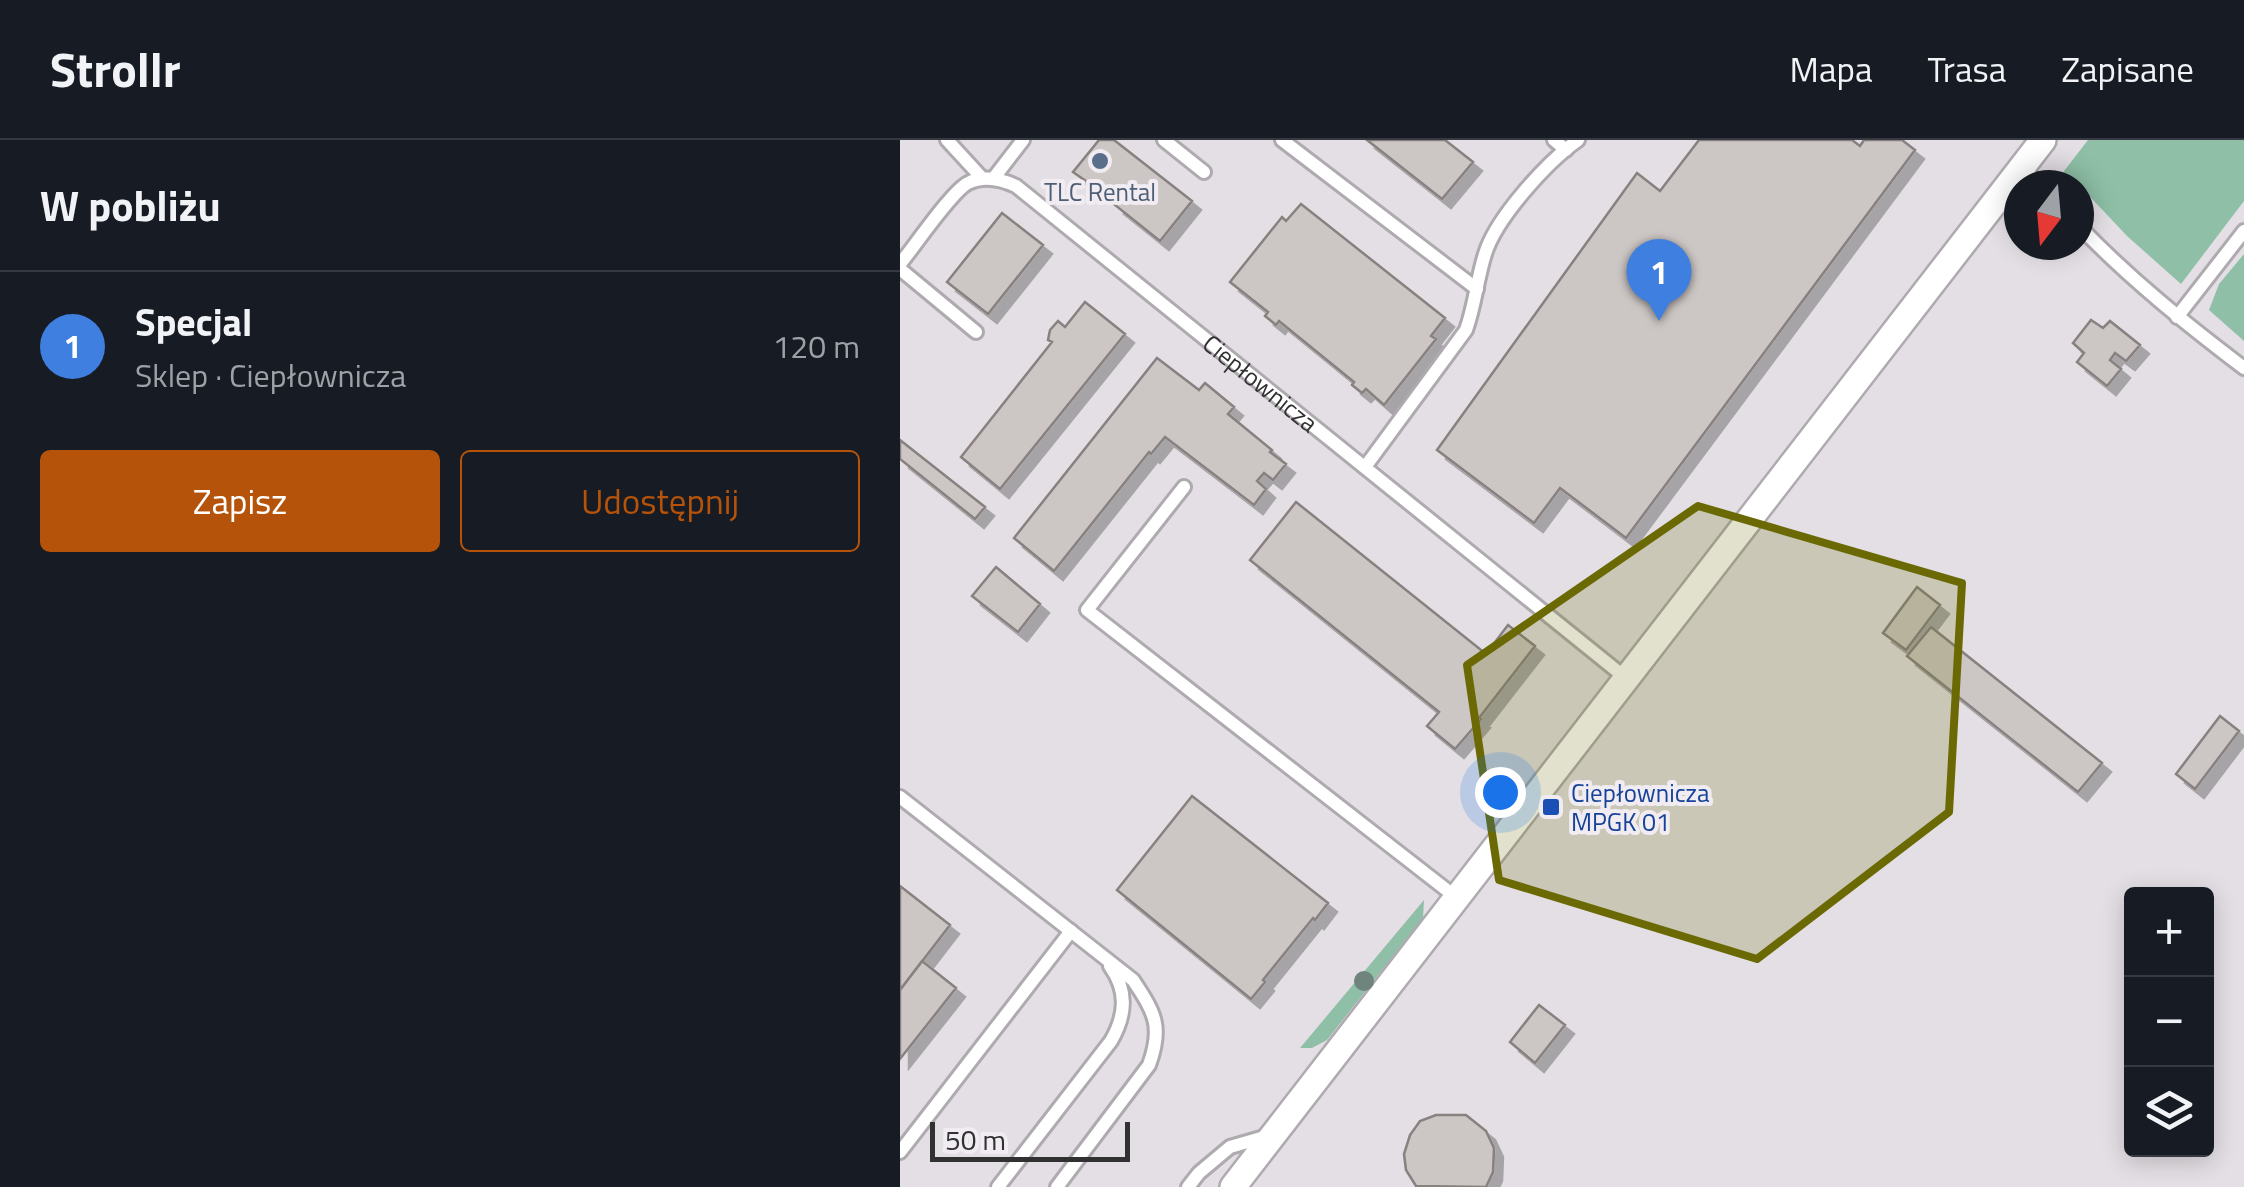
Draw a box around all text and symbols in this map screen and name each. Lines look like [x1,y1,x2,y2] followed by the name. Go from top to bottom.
[50,33,181,106] text: Strollr
[1790,42,1872,96] text: Mapa
[1927,42,2006,96] text: Trasa
[2061,42,2194,96] text: Zapisane
[1089,150,1111,172] marker: TLC Rental
[2004,170,2094,260] north arrow
[40,173,221,237] text: W pobliżu
[1044,173,1156,211] place label: TLC Rental
[1626,239,1692,321] pin: 1
[135,293,252,351] text: Specjal
[64,322,81,370] text: 1
[772,322,860,370] text: 120 m
[1195,325,1327,442] street label: Ciepłownicza
[135,351,406,399] text: Sklep · Ciepłownicza
[40,450,440,552] button: Zapisz
[460,450,860,552] button: Udostępnij
[1475,767,1526,818] your location
[1571,774,1710,841] place label: Ciepłownicza MPGK 01
[1540,796,1562,818] marker: Ciepłownicza MPGK 01
[2124,887,2214,1157] map controls
[2124,887,2214,977] button: +
[2124,977,2214,1067] button: −
[2124,1067,2214,1157] button: layers
[930,1117,1130,1162] scale bar
[945,1118,1006,1161] text: 50 m

